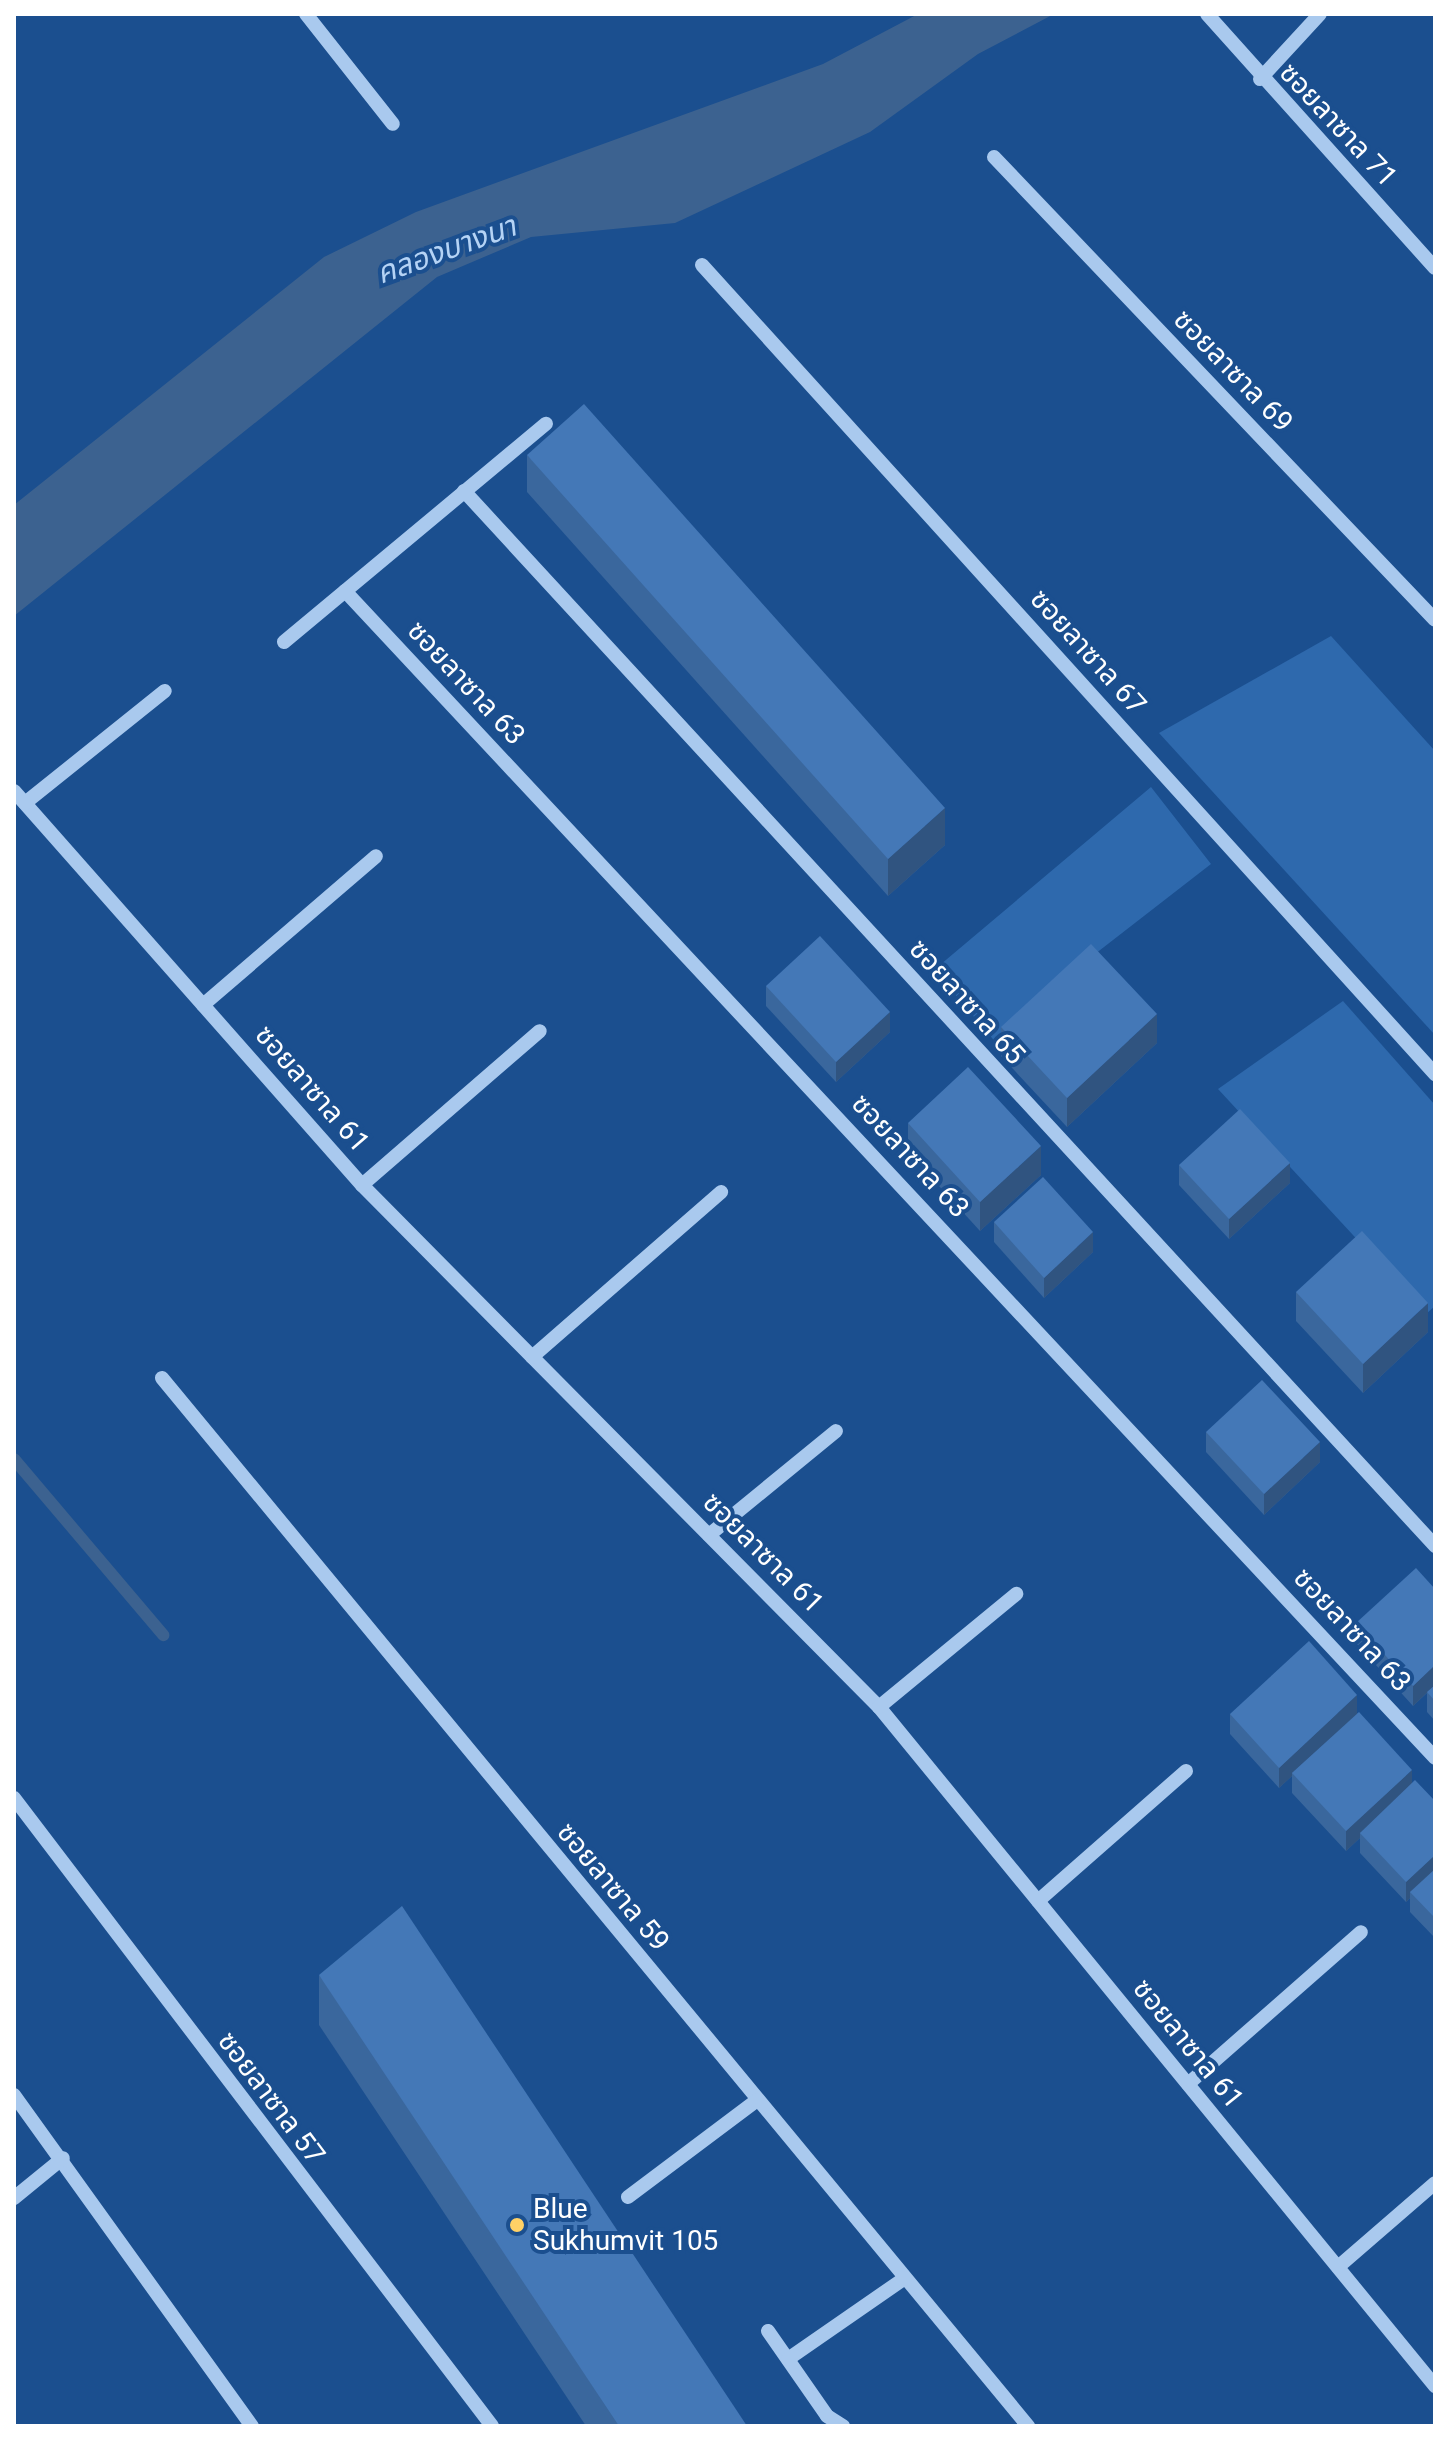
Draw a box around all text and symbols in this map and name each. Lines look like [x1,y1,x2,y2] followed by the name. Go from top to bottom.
[1272,56,1404,194] street label: ซอยลาซาล 71
[371,208,521,292] water label: คลองบางนา
[1166,303,1300,439] street label: ซอยลาซาล 69
[1023,582,1153,722] street label: ซอยลาซาล 67
[400,614,532,752] street label: ซอยลาซาล 63
[902,932,1032,1072] street label: ซอยลาซาล 65
[248,1019,376,1159] street label: ซอยลาซาล 61
[844,1087,976,1225] street label: ซอยลาซาล 63
[696,1486,830,1620] street label: ซอยลาซาล 61
[1286,1561,1418,1699] street label: ซอยลาซาล 63
[550,1816,676,1958] street label: ซอยลาซาล 59
[1126,1972,1250,2116] street label: ซอยลาซาล 61
[210,2025,332,2171] street label: ซอยลาซาล 57
[533,2192,718,2258] place label: Blue Sukhumvit 105
[508,2216,526,2234] marker: Blue Sukhumvit 105

